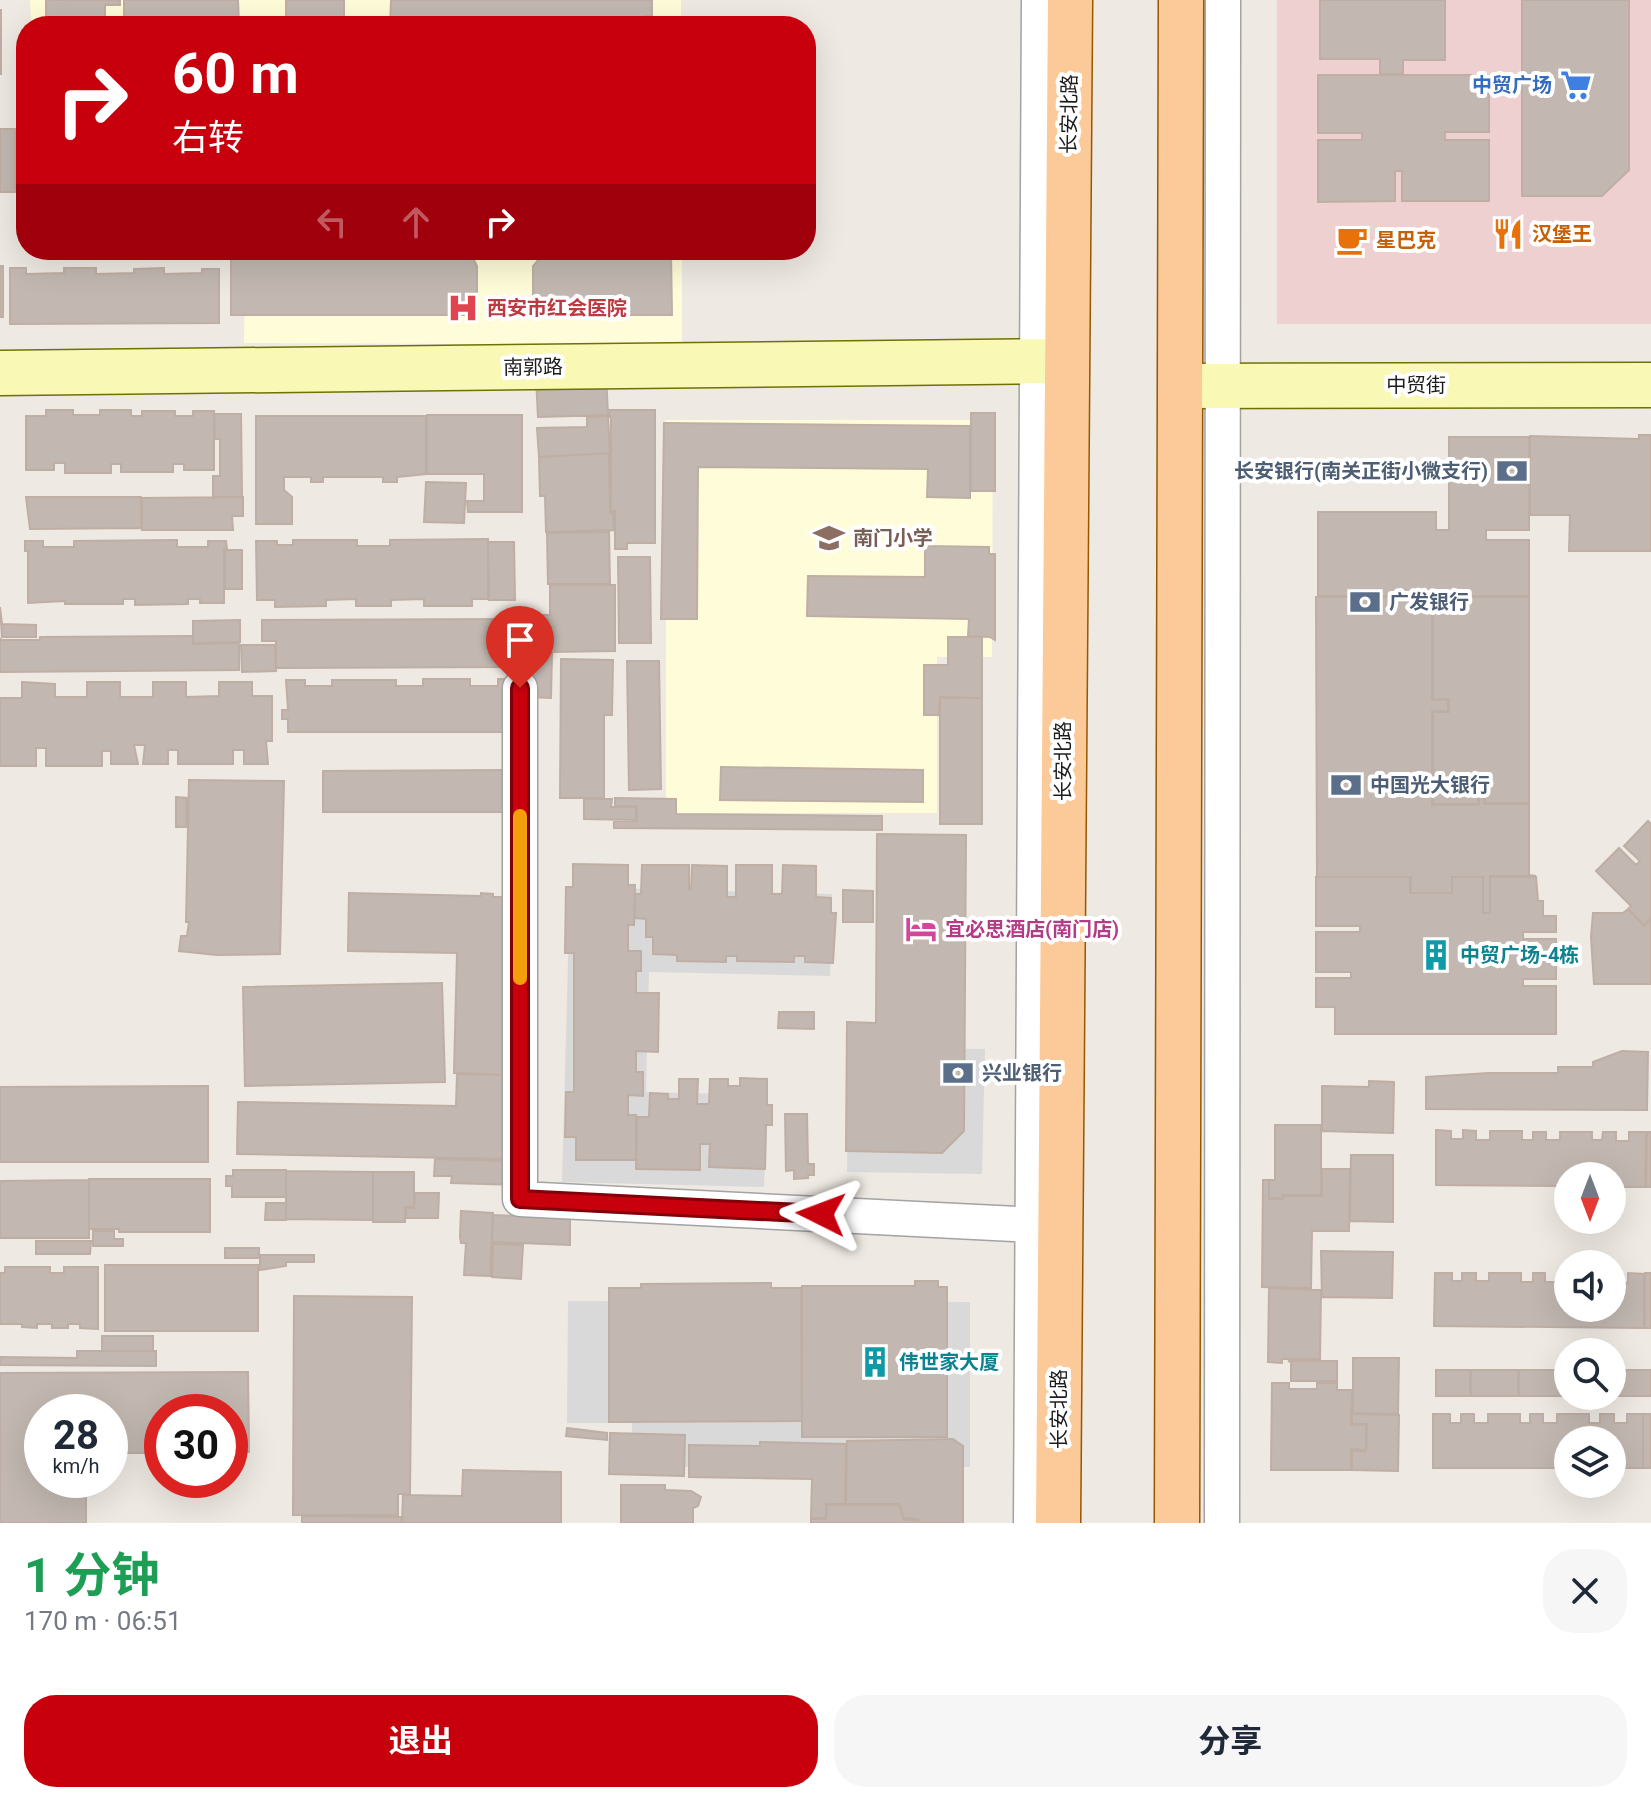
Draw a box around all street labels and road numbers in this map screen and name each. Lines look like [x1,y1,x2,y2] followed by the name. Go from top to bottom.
[1056,74,1082,154] street label: 长安北路
[503,354,563,380] street label: 南郭路
[1386,373,1446,397] street label: 中贸街
[1051,721,1075,801] street label: 长安北路
[1047,1369,1071,1449] street label: 长安北路

